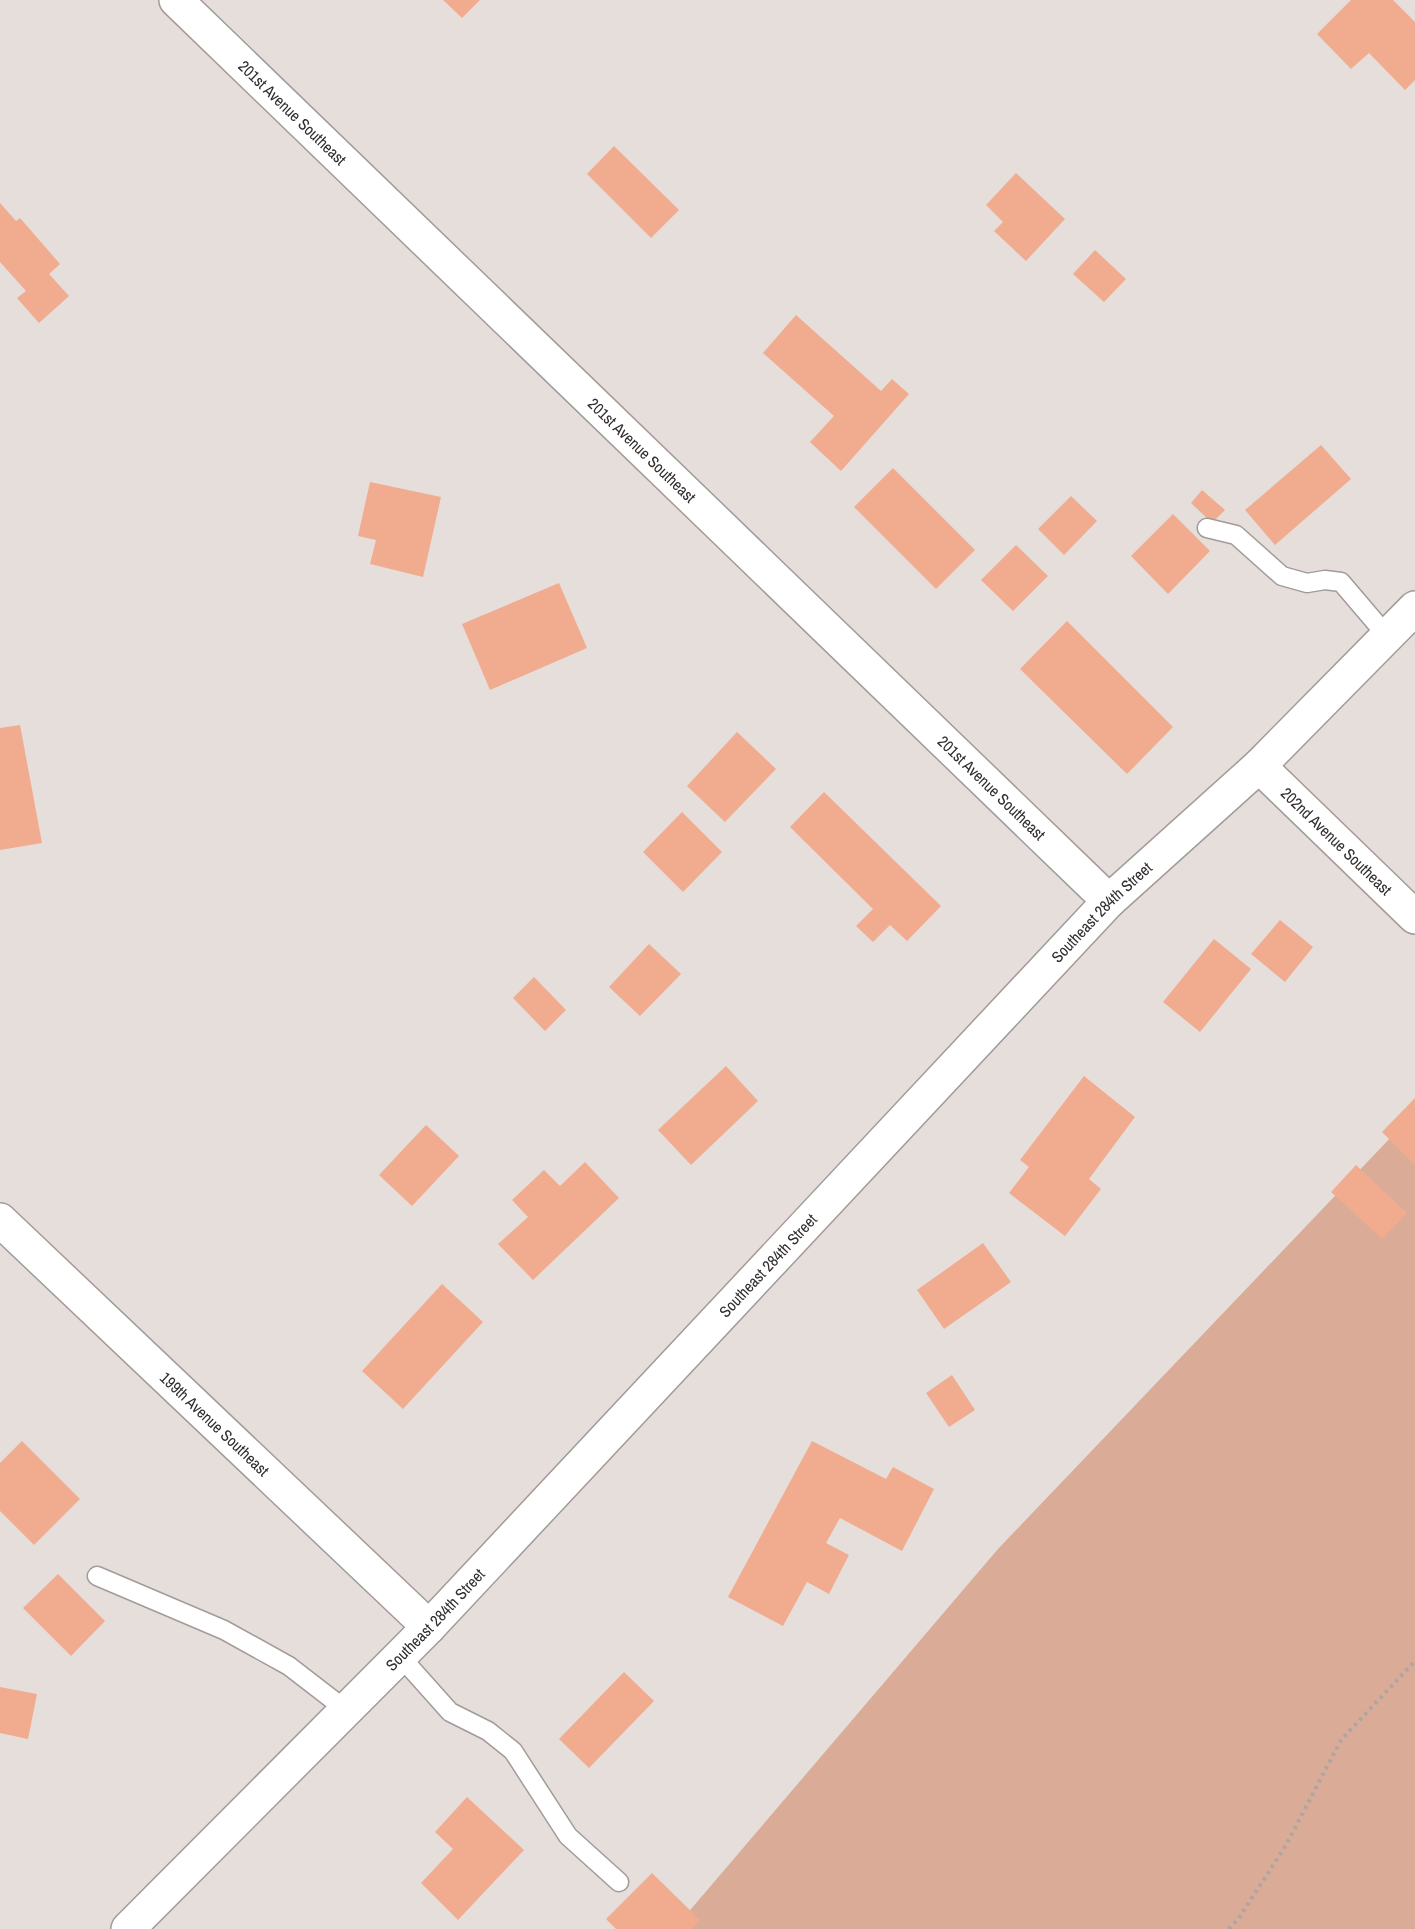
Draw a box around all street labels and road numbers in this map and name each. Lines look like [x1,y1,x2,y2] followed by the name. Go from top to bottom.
[234,55,352,170] street label: 201st Avenue Southeast
[583,393,701,508] street label: 201st Avenue Southeast
[933,730,1051,845] street label: 201st Avenue Southeast
[1276,782,1397,900] street label: 202nd Avenue Southeast
[1046,856,1157,967] street label: Southeast 284th Street
[714,1208,822,1322] street label: Southeast 284th Street
[155,1367,274,1481] street label: 199th Avenue Southeast
[381,1563,490,1676] street label: Southeast 284th Street

